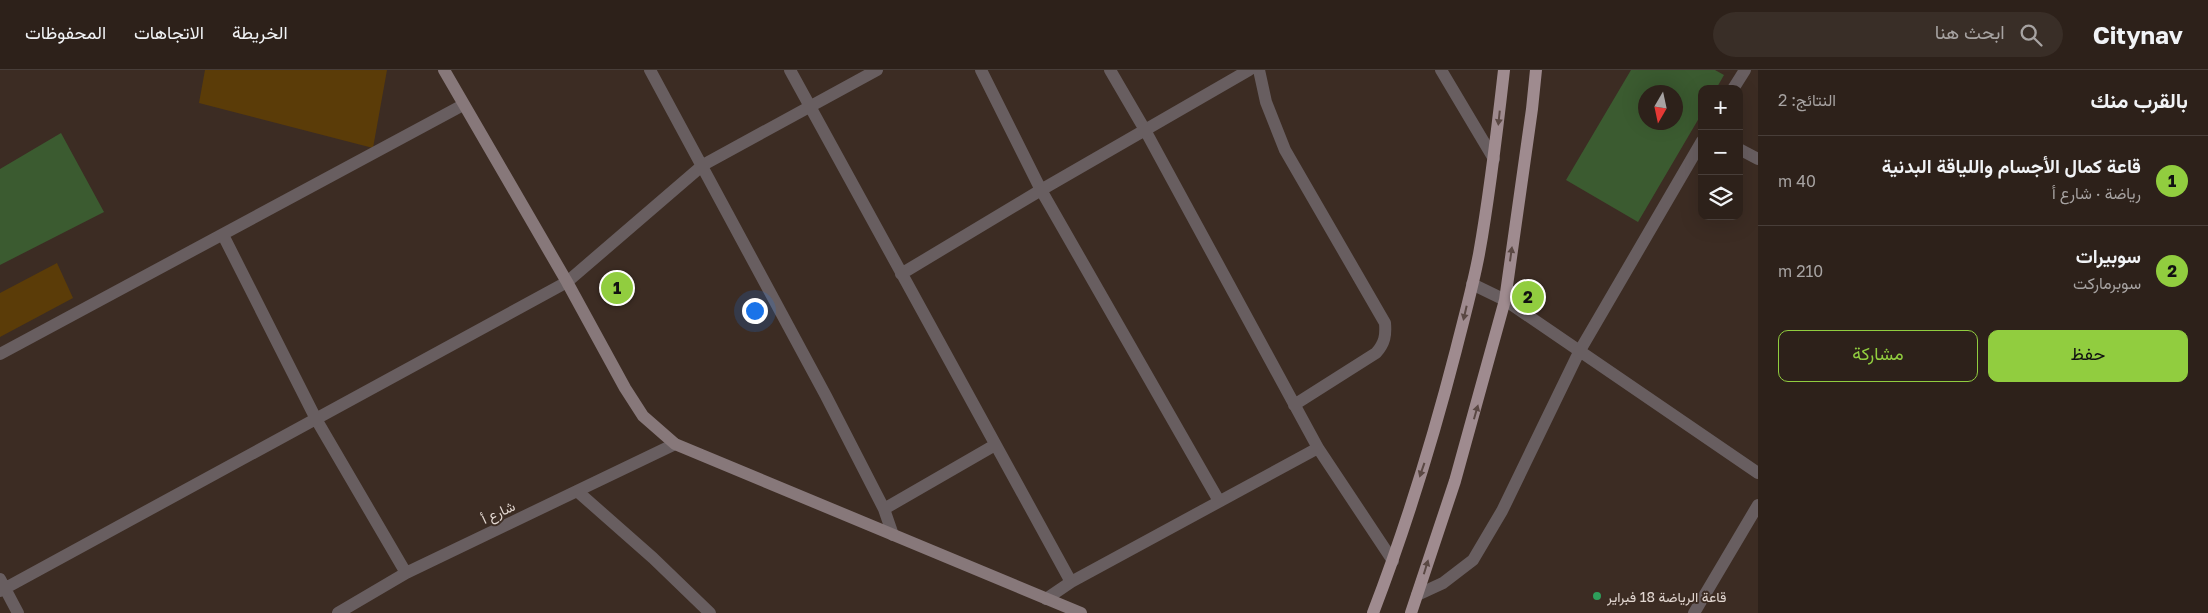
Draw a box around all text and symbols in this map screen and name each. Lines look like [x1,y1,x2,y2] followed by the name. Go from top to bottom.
[1713,12,2063,57] search box
[1935,20,2005,43] text: ابحث هنا
[2093,20,2183,49] text: Citynav
[25,21,106,43] text: المحفوظات
[134,21,204,43] text: الاتجاهات
[232,21,288,43] text: الخريطة
[2017,21,2045,49] icon: search
[1638,85,1683,130] north arrow
[1698,85,1743,220] map controls
[1698,85,1743,130] button: +
[2091,87,2188,113] text: بالقرب منك
[1778,90,1836,110] text: النتائج: 2
[1494,111,1502,127] one-way arrow
[1698,130,1743,175] button: −
[1882,154,2141,177] text: قاعة كمال الأجسام واللياقة البدنية
[1778,171,1816,191] text: 40 m
[2168,171,2176,191] text: 1
[1698,175,1743,220] button: layers
[2052,183,2141,203] text: رياضة · شارع أ
[2076,244,2141,267] text: سوبيرات
[1507,245,1515,261] one-way arrow
[1778,261,1823,281] text: 210 m
[2167,261,2177,281] text: 2
[601,269,633,307] pin: 1
[2073,273,2141,293] text: سوبرماركت
[1512,278,1544,316] pin: 2
[742,298,768,324] your location
[1461,305,1469,320] one-way arrow
[1778,330,1978,382] button: مشاركة
[1988,330,2188,382] button: حفظ
[1472,404,1480,419] one-way arrow
[1418,462,1425,477] one-way arrow
[479,497,519,530] street label: شارع أ
[1422,559,1430,574] one-way arrow
[1606,588,1726,606] place label: قاعة الرياضة 18 فبراير
[1591,590,1603,602] marker: قاعة الرياضة 18 فبراير

